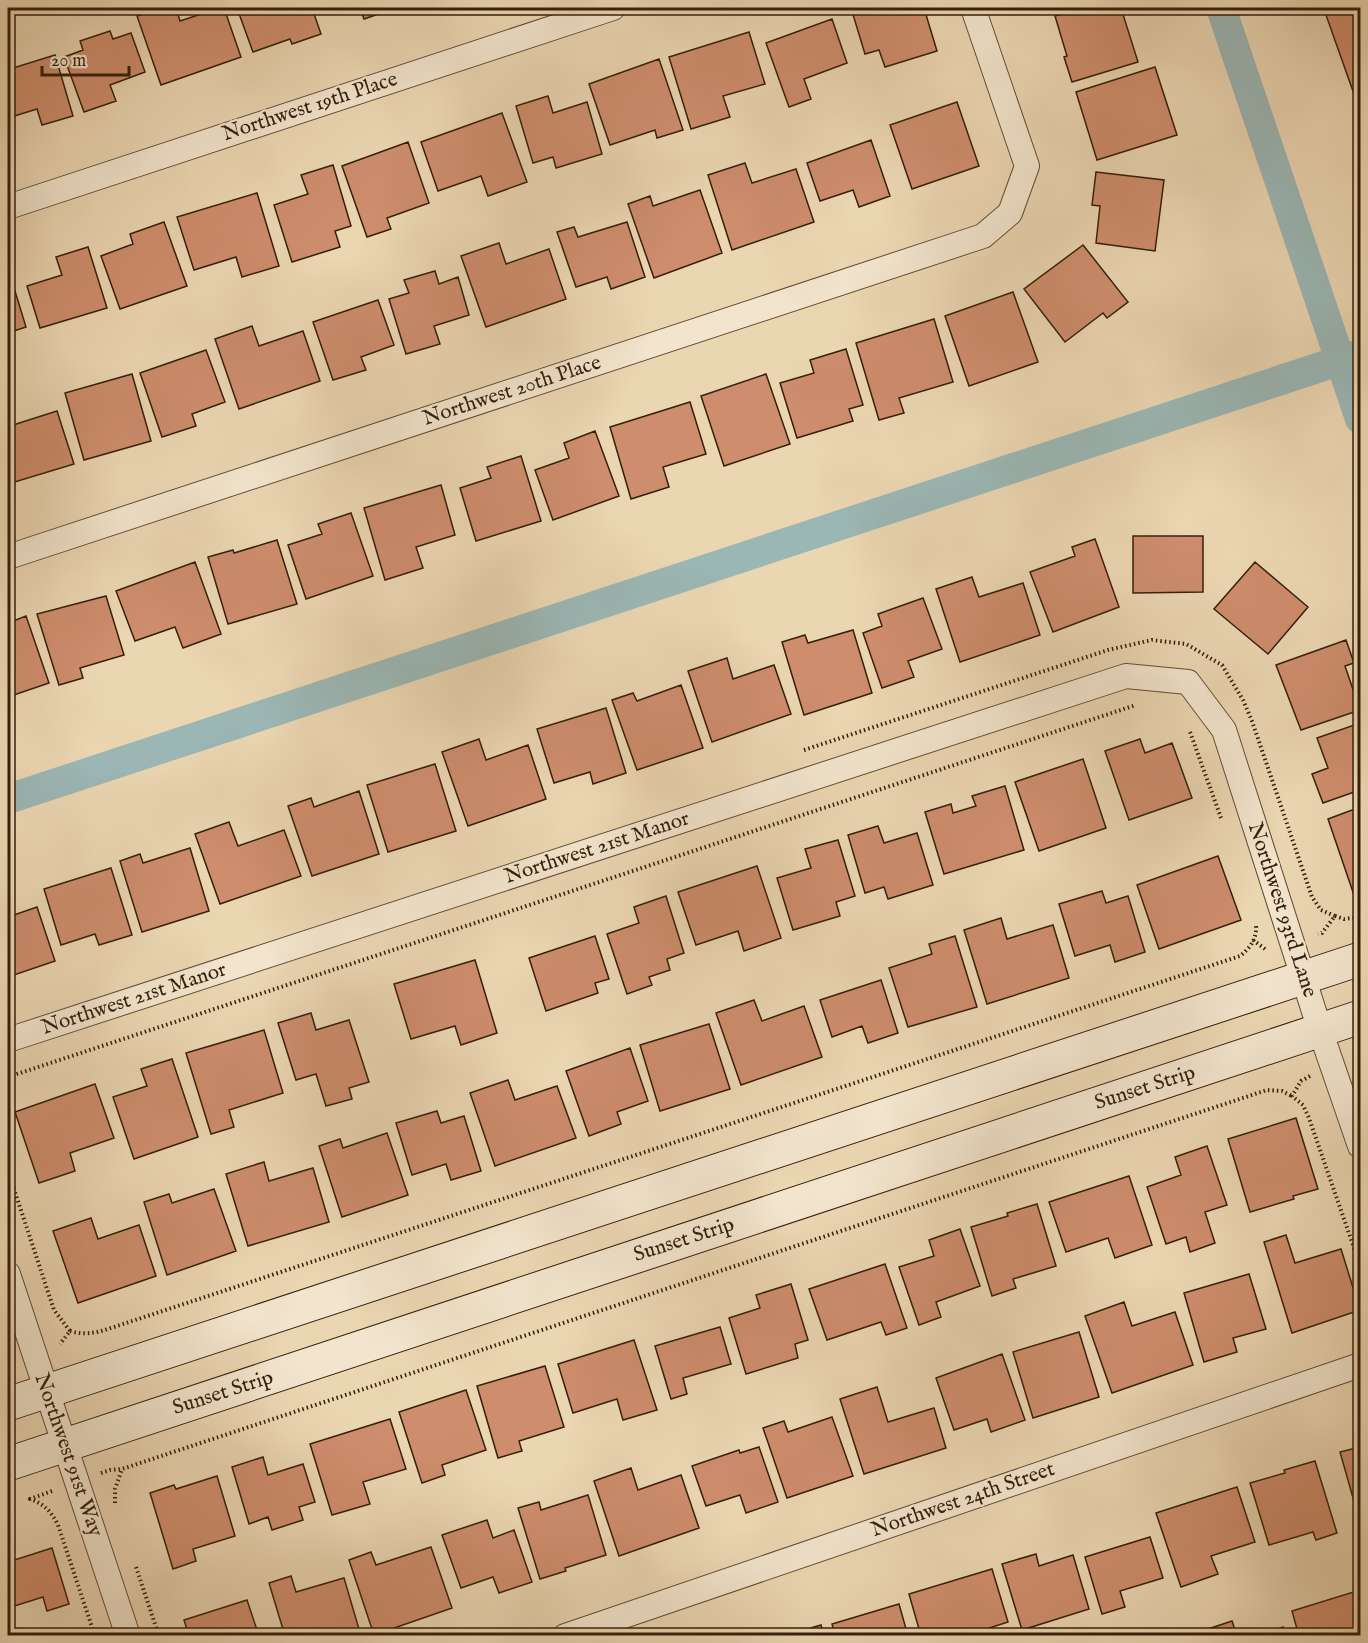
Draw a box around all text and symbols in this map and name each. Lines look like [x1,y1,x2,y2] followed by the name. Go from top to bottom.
[42,39,129,77] scale bar
[51,50,86,73] text: 20 m
[219,66,401,148] street label: Northwest 19th Place
[419,349,605,433] street label: Northwest 20th Place
[501,805,693,891] street label: Northwest 21st Manor
[1241,819,1323,1001] street label: Northwest 93rd Lane
[38,956,230,1042] street label: Northwest 21st Manor
[1091,1059,1199,1117] street label: Sunset Strip
[630,1211,738,1269] street label: Sunset Strip
[169,1364,277,1422] street label: Sunset Strip
[27,1370,109,1541] street label: Northwest 91st Way
[868,1456,1058,1544] street label: Northwest 24th Street

